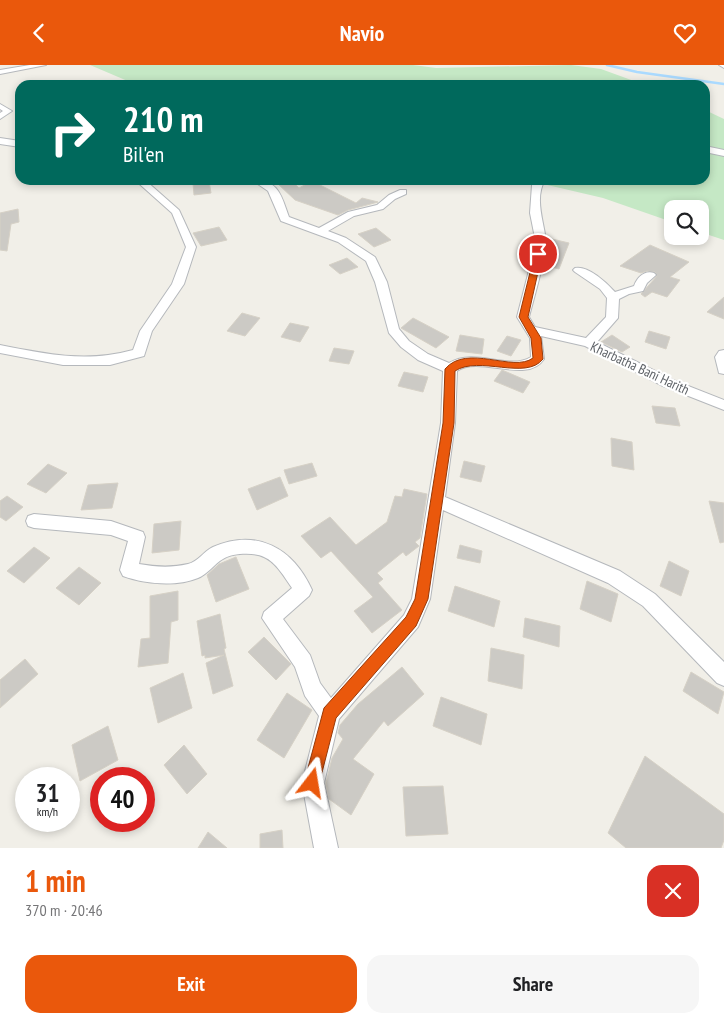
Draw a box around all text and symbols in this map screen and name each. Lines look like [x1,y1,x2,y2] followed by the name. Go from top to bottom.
[25,19,53,47] icon: back
[340,19,384,47] text: Navio
[671,19,699,47] icon: heart
[123,96,204,142] text: 210 m
[40,100,105,165] icon: right
[123,140,164,168] text: Bil'en
[664,200,709,245] map controls
[664,200,709,245] button: search
[517,233,559,275] pin
[524,240,552,268] icon: arrive
[588,337,692,399] street label: Kharbatha Bani Harith
[285,756,337,808] position arrow
[90,767,155,832] speed limit sign: 40
[36,777,59,809] text: 31
[37,804,58,819] text: km/h
[25,861,86,900] text: 1 min
[647,865,699,917] button: close
[25,900,103,920] text: 370 m · 20:46
[25,955,357,1013] button: Exit
[367,955,699,1013] button: Share

